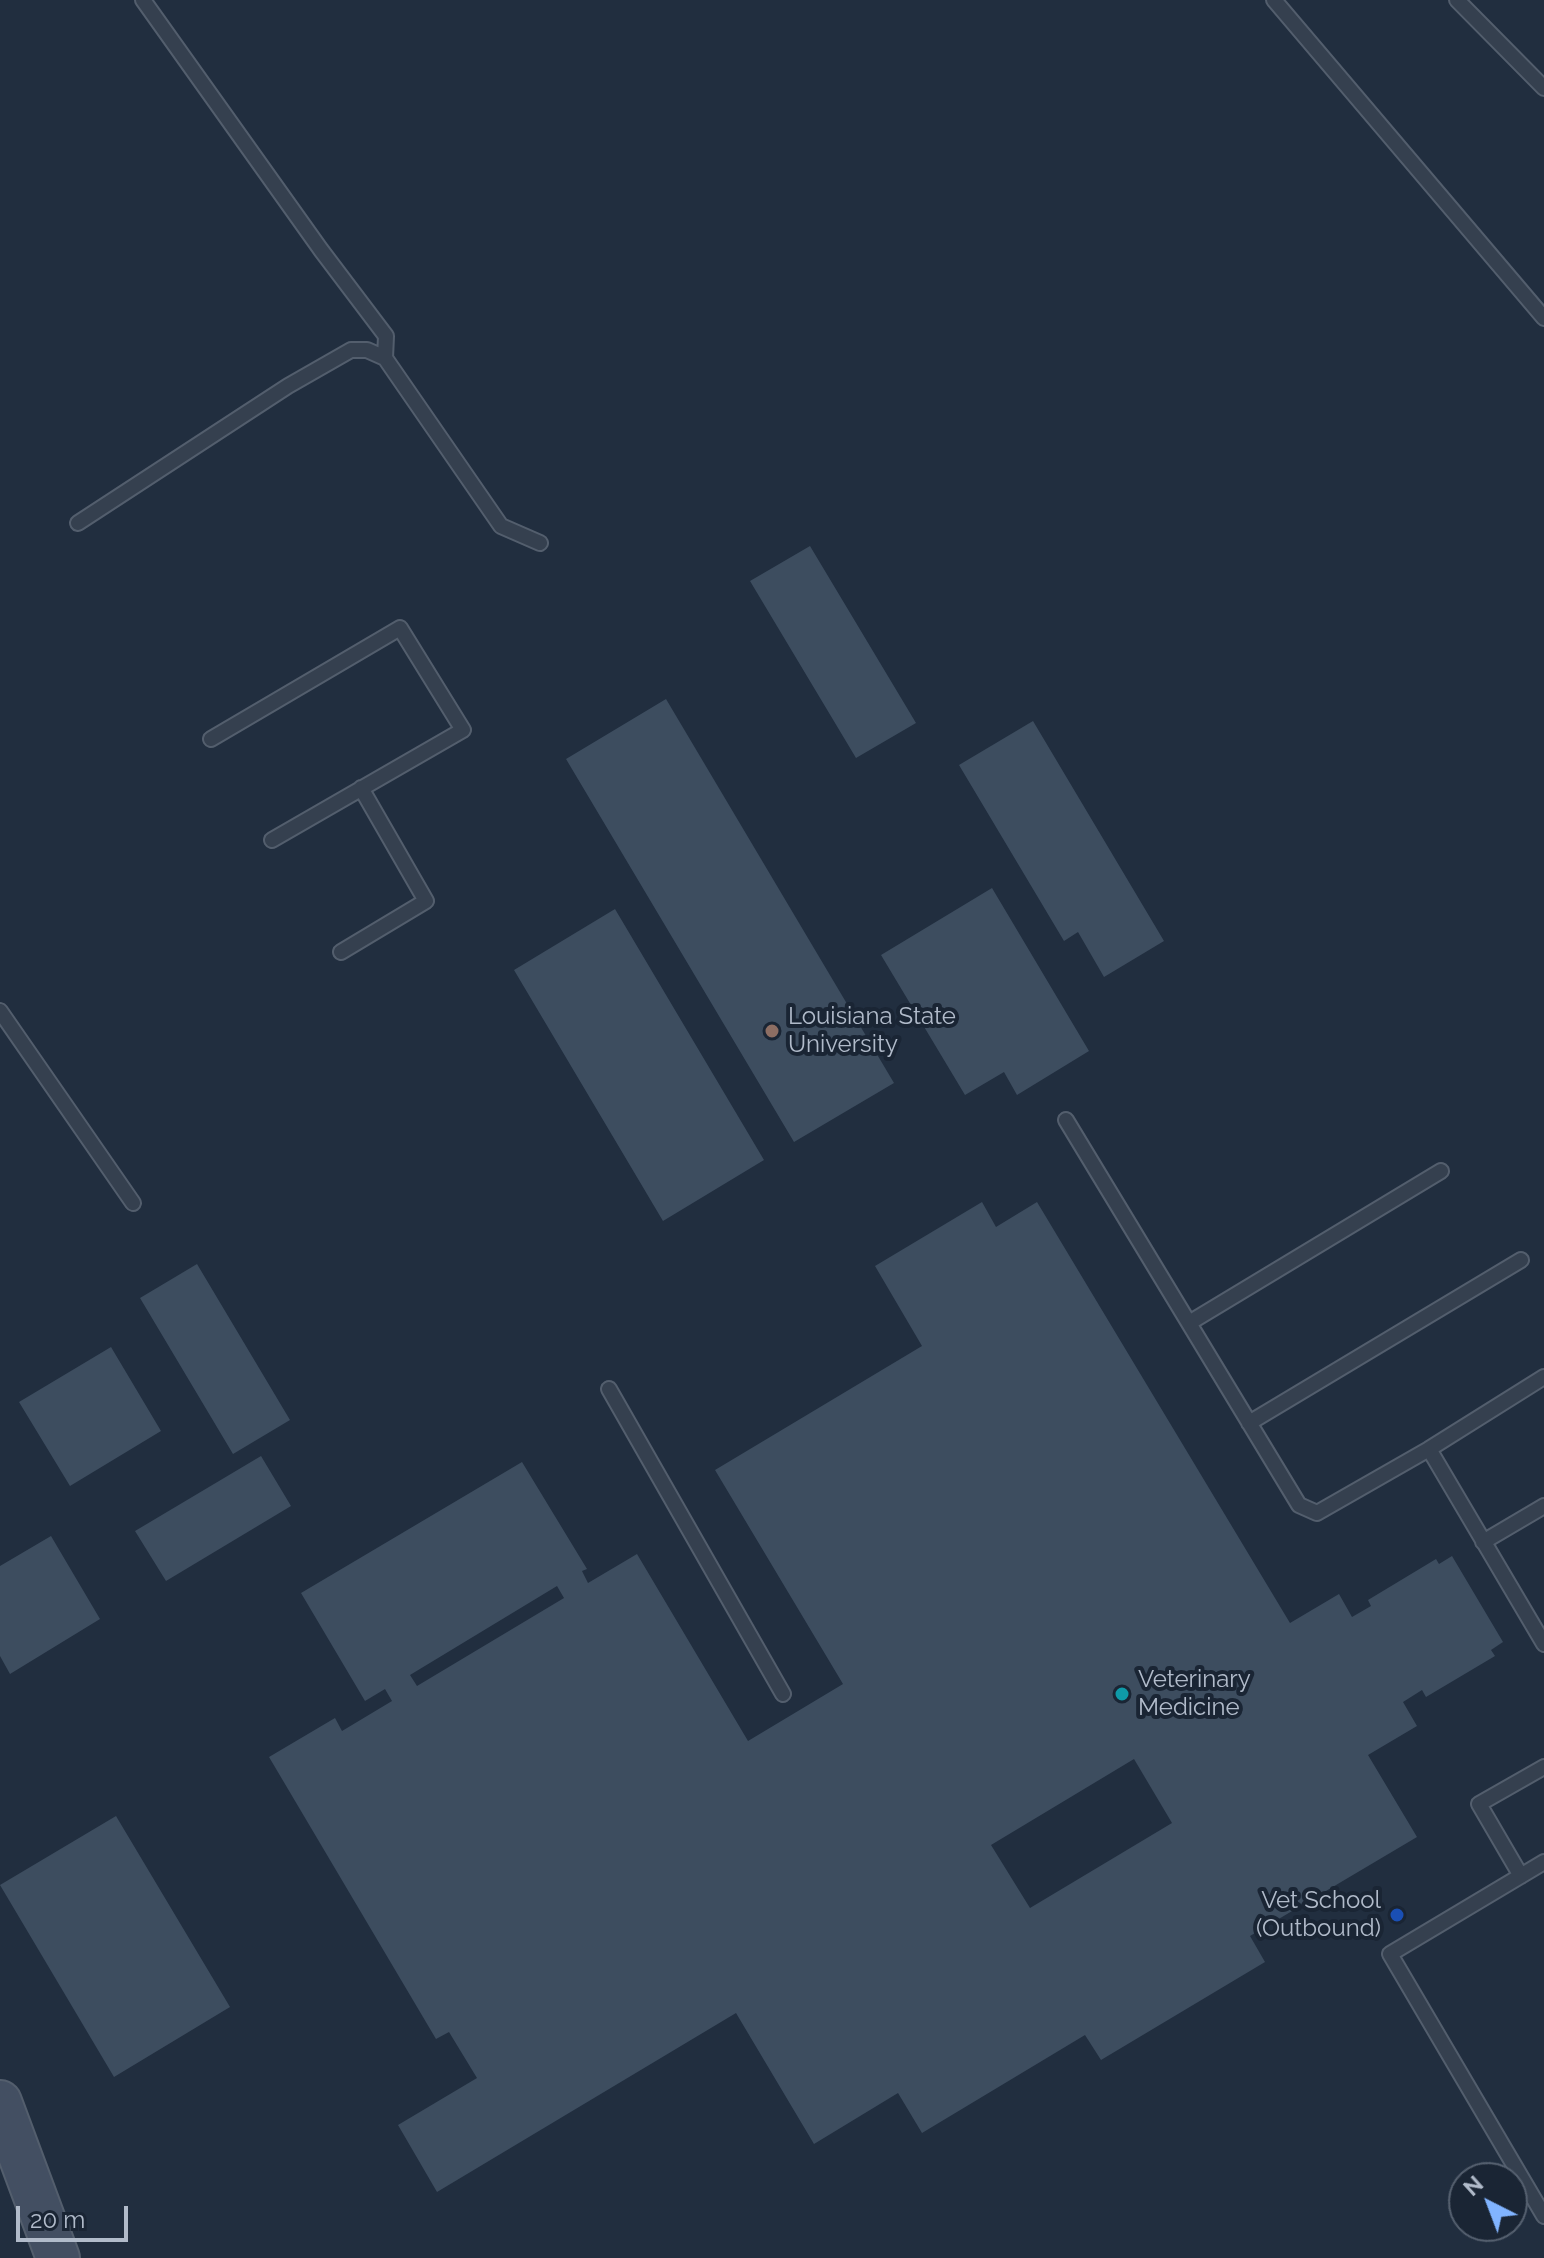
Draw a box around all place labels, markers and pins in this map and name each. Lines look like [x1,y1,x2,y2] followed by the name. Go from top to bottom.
[788,1003,956,1059] place label: Louisiana State University
[763,1022,781,1040] marker: Louisiana State University
[1138,1666,1251,1722] place label: Veterinary Medicine
[1113,1685,1131,1703] marker: Veterinary Medicine
[1256,1887,1381,1943] place label: Vet School (Outbound)
[1388,1906,1406,1924] marker: Vet School (Outbound)

